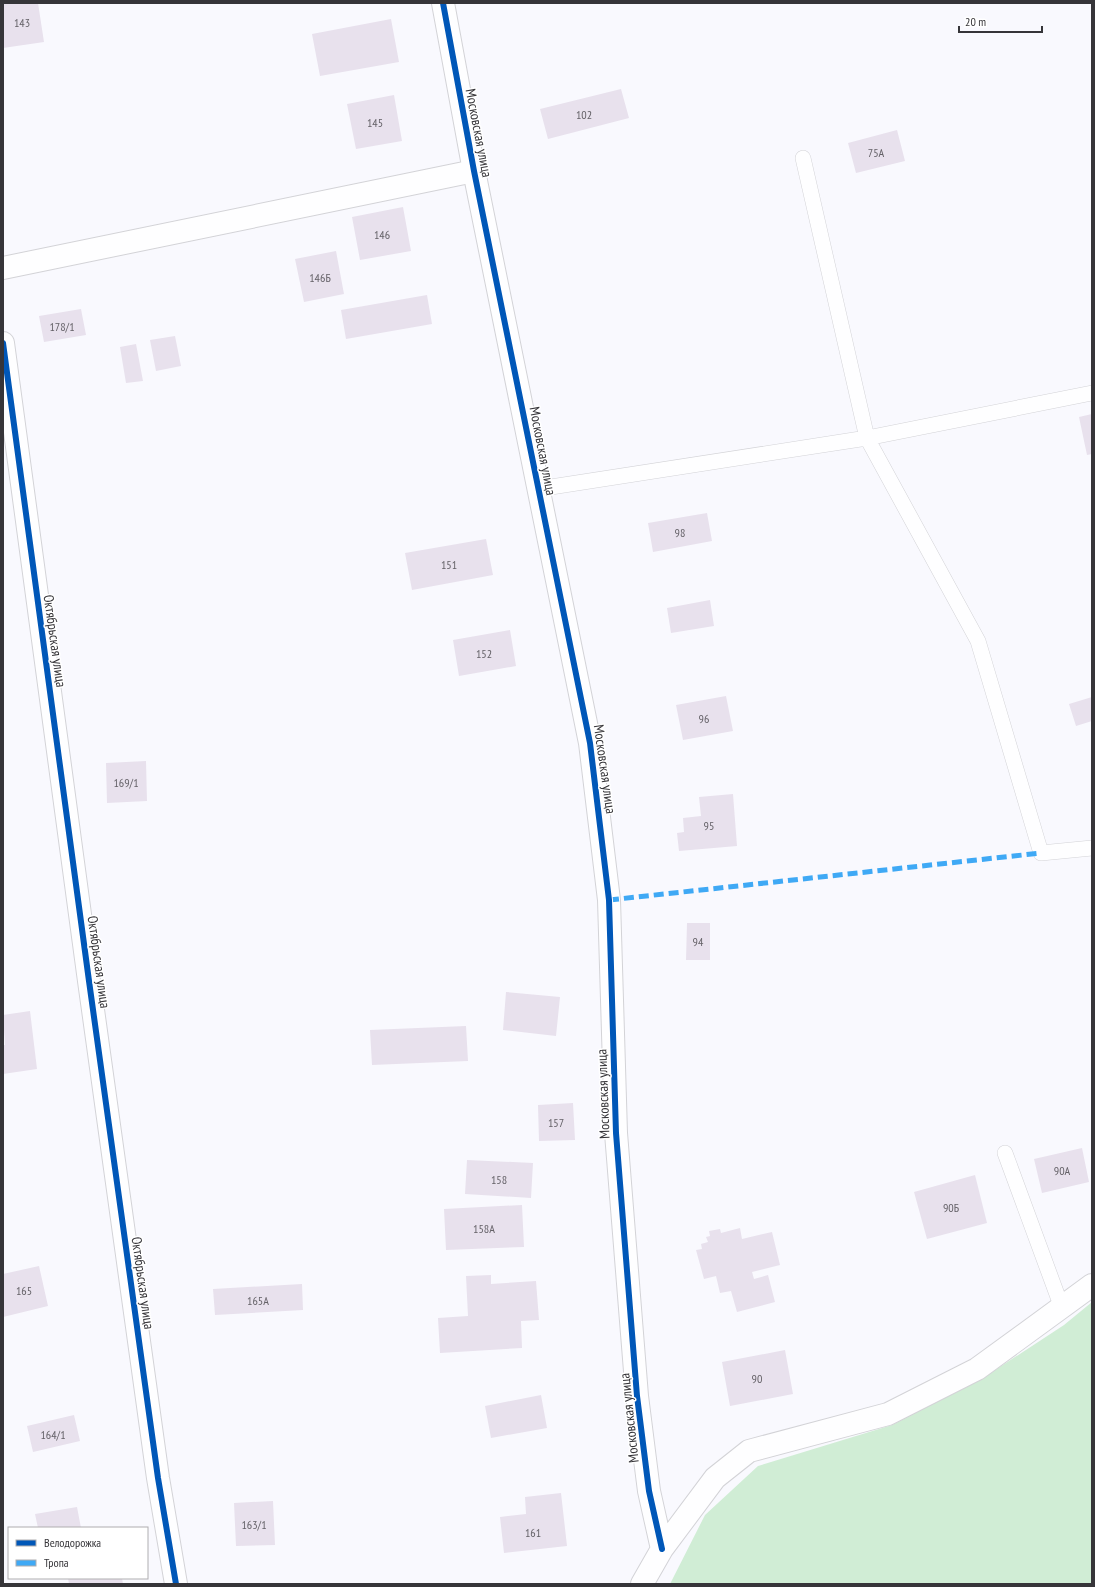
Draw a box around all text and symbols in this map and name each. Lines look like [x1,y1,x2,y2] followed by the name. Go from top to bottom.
[959,8,1042,34] scale bar
[965,14,986,29] text: 20 m
[14,15,30,30] house number: 143
[462,87,496,179] street label: Московская улица
[576,107,592,122] house number: 102
[367,115,383,130] house number: 145
[868,145,885,160] house number: 75А
[374,227,390,242] house number: 146
[309,270,331,285] house number: 146Б
[49,319,75,334] house number: 178/1
[526,405,560,497] street label: Московская улица
[675,525,685,540] house number: 98
[441,557,457,572] house number: 151
[40,594,70,688] street label: Октябрьская улица
[476,646,492,661] house number: 152
[699,711,709,726] house number: 96
[590,723,620,815] street label: Московская улица
[113,775,139,790] house number: 169/1
[704,818,714,833] house number: 95
[84,915,114,1009] street label: Октябрьская улица
[693,934,704,949] house number: 94
[592,1049,614,1139] street label: Московская улица
[548,1115,564,1130] house number: 157
[1054,1163,1071,1178] house number: 90А
[491,1172,507,1187] house number: 158
[943,1200,959,1215] house number: 90Б
[473,1221,495,1236] house number: 158А
[128,1236,158,1330] street label: Октябрьская улица
[16,1283,32,1298] house number: 165
[247,1293,269,1308] house number: 165А
[752,1371,762,1386] house number: 90
[615,1372,643,1464] street label: Московская улица
[40,1427,66,1442] house number: 164/1
[241,1517,267,1532] house number: 163/1
[525,1525,541,1540] house number: 161
[8,1527,148,1579] legend
[44,1535,101,1550] text: Велодорожка
[44,1555,69,1570] text: Тропа

